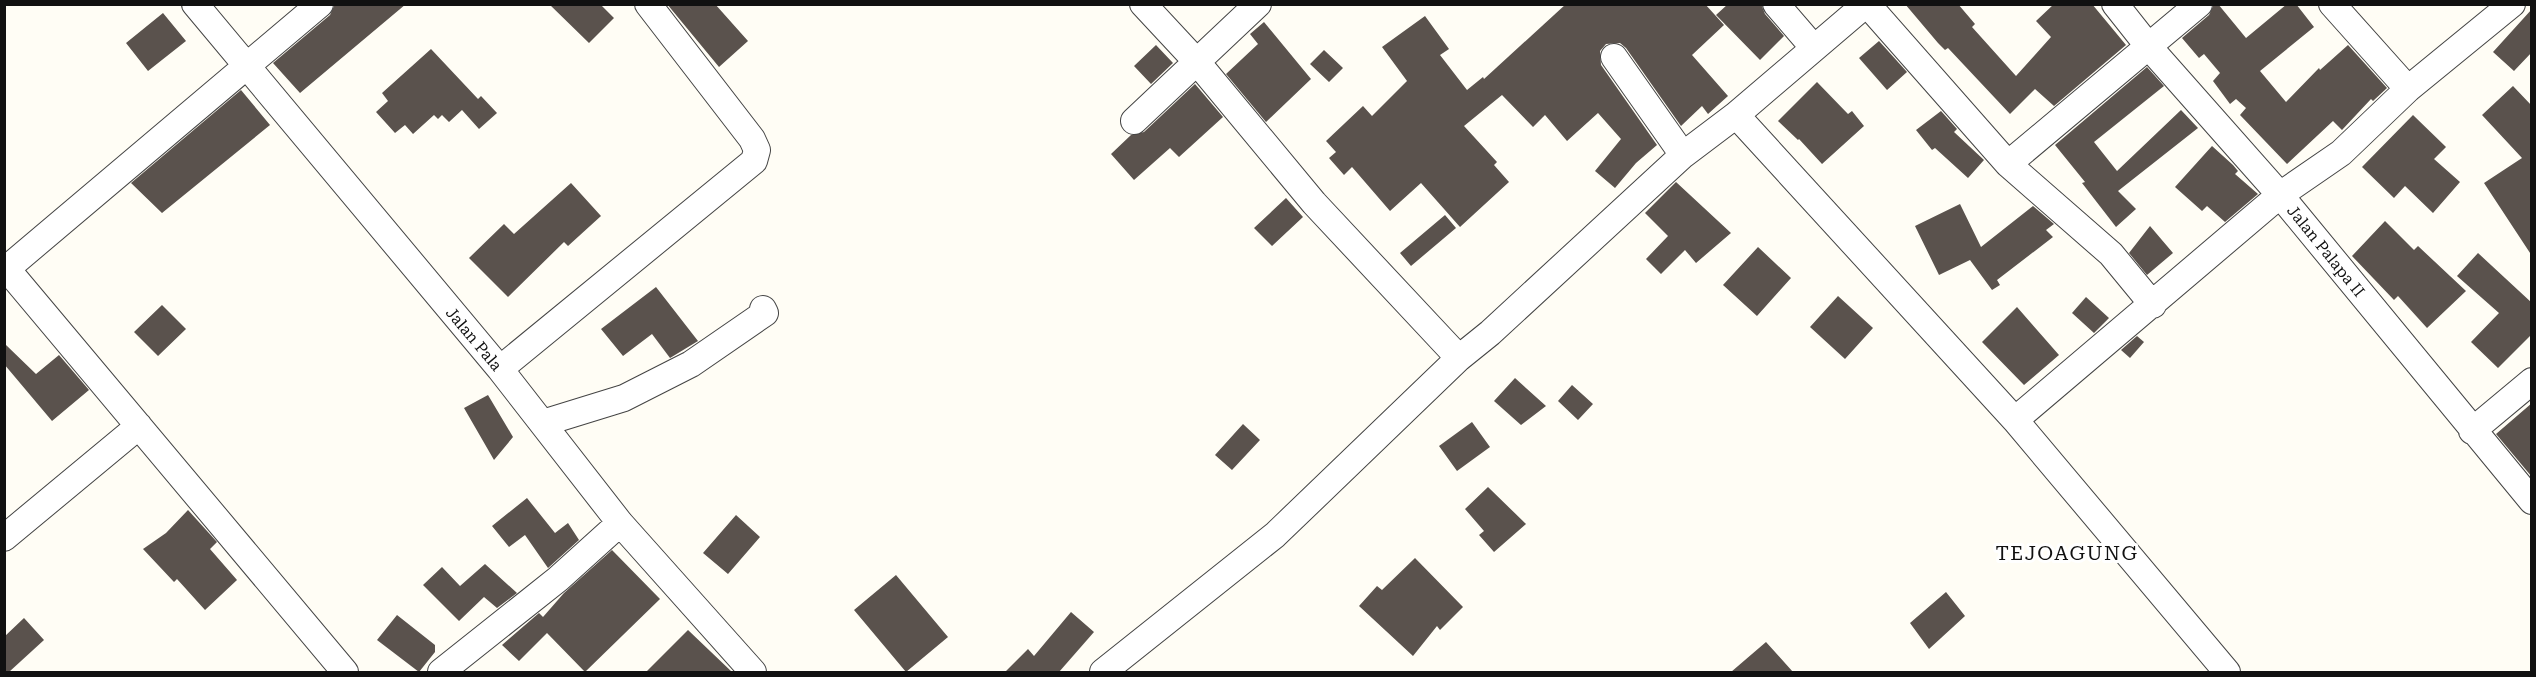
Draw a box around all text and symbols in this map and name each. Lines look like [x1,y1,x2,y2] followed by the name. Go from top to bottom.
[2283,201,2369,301] street label: Jalan Palapa II
[442,303,506,375] street label: Jalan Pala
[1995,541,2139,565] district label: TEJOAGUNG

